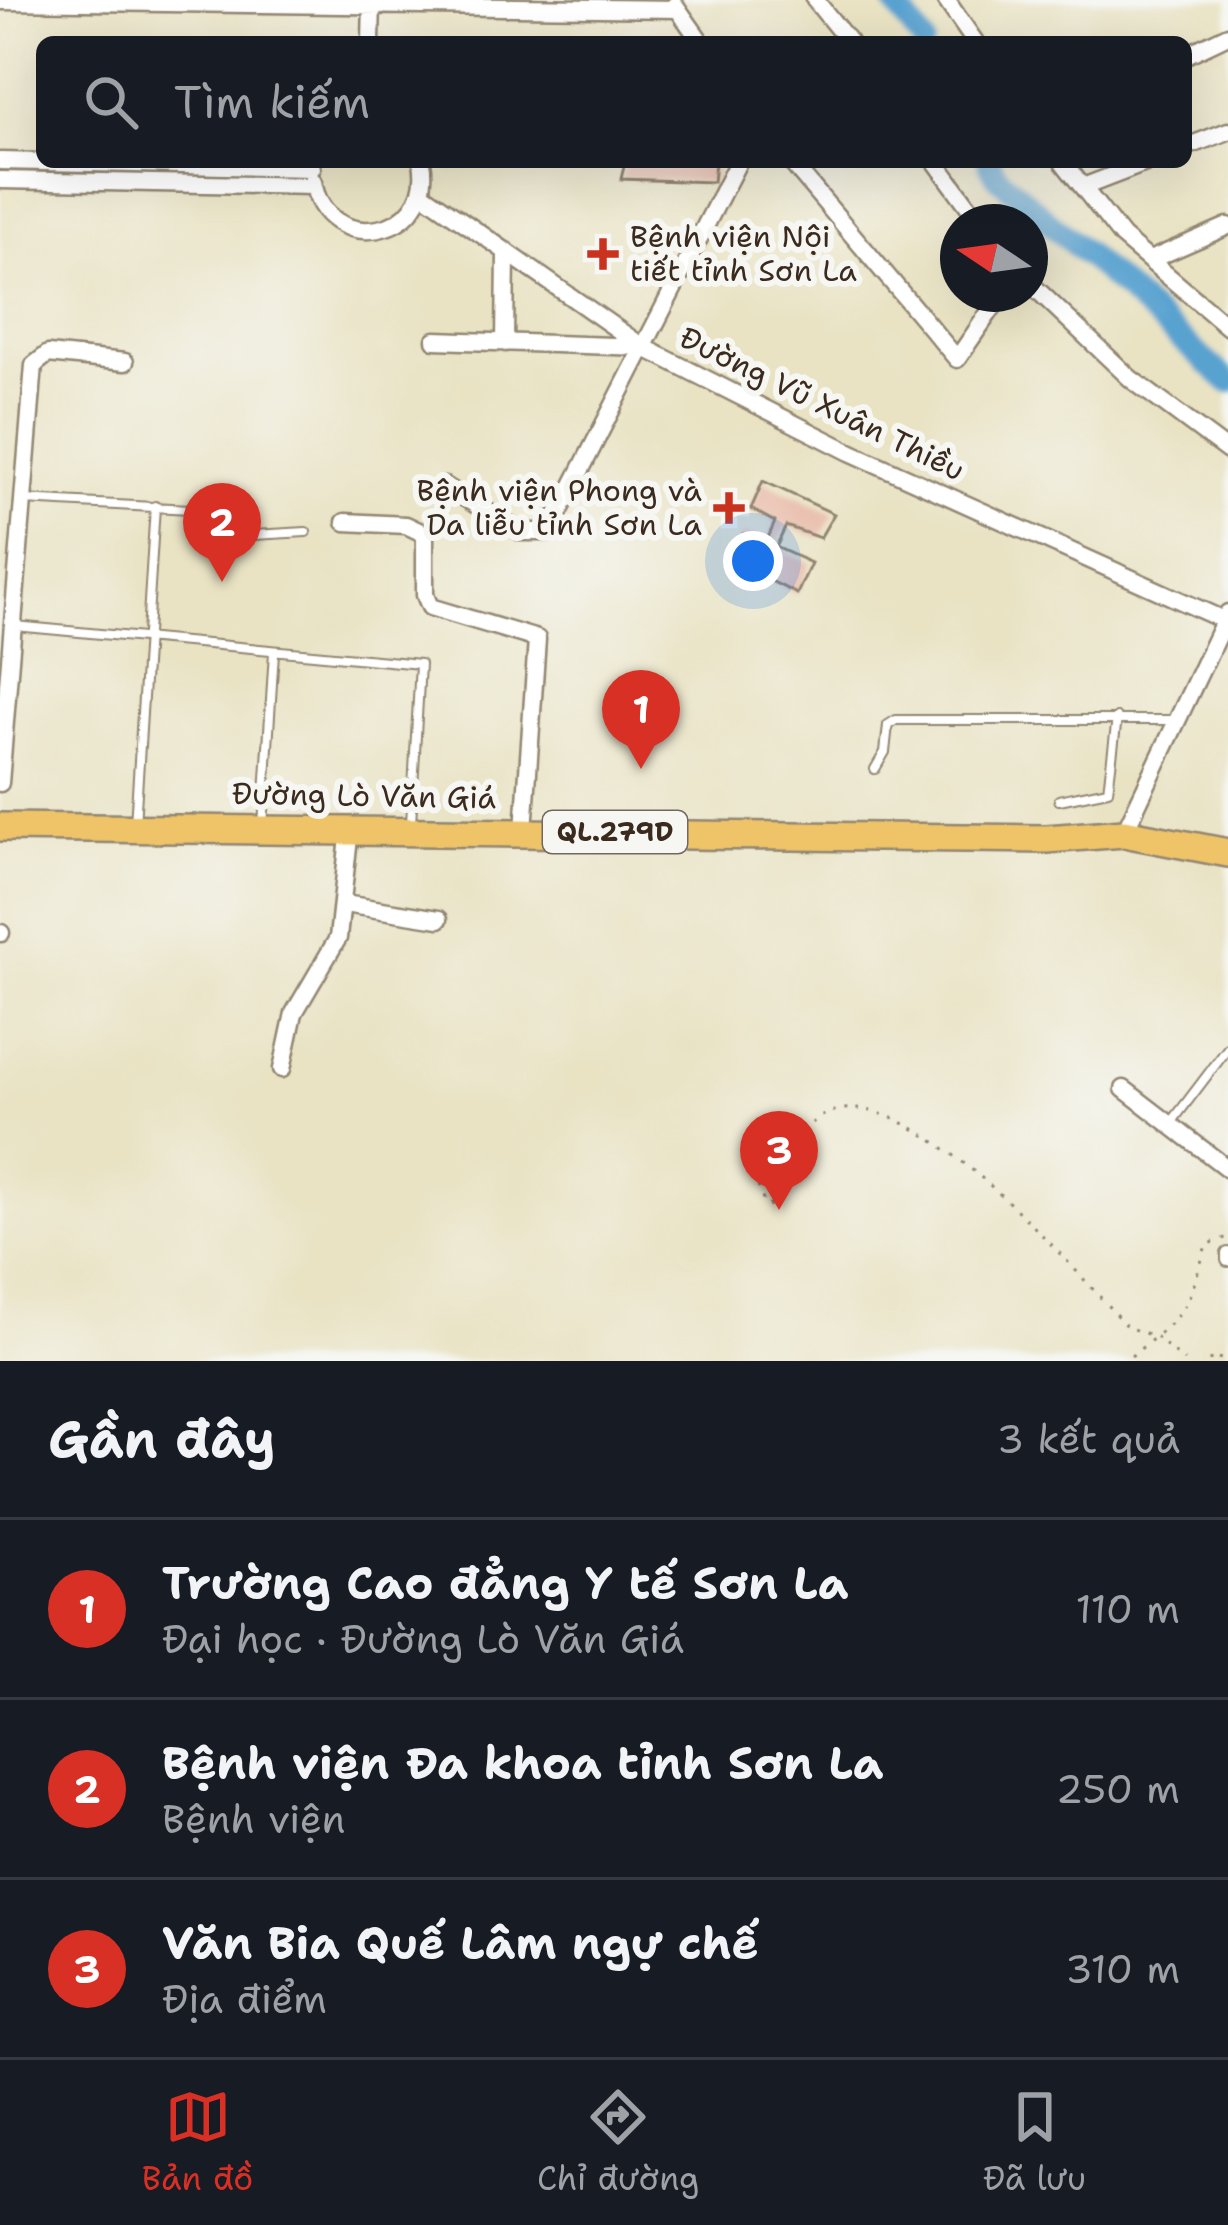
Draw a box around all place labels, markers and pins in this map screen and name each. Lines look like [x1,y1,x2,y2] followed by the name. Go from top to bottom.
[630,216,857,291] place label: Bệnh viện Nội tiết tỉnh Sơn La
[587,238,619,270] marker: Bệnh viện Nội tiết tỉnh Sơn La
[417,470,702,545] place label: Bệnh viện Phong và Da liễu tỉnh Sơn La
[183,483,261,582] pin: 2
[713,492,745,524] marker: Bệnh viện Phong và Da liễu tỉnh Sơn La
[602,670,680,769] pin: 1
[740,1111,818,1210] pin: 3

